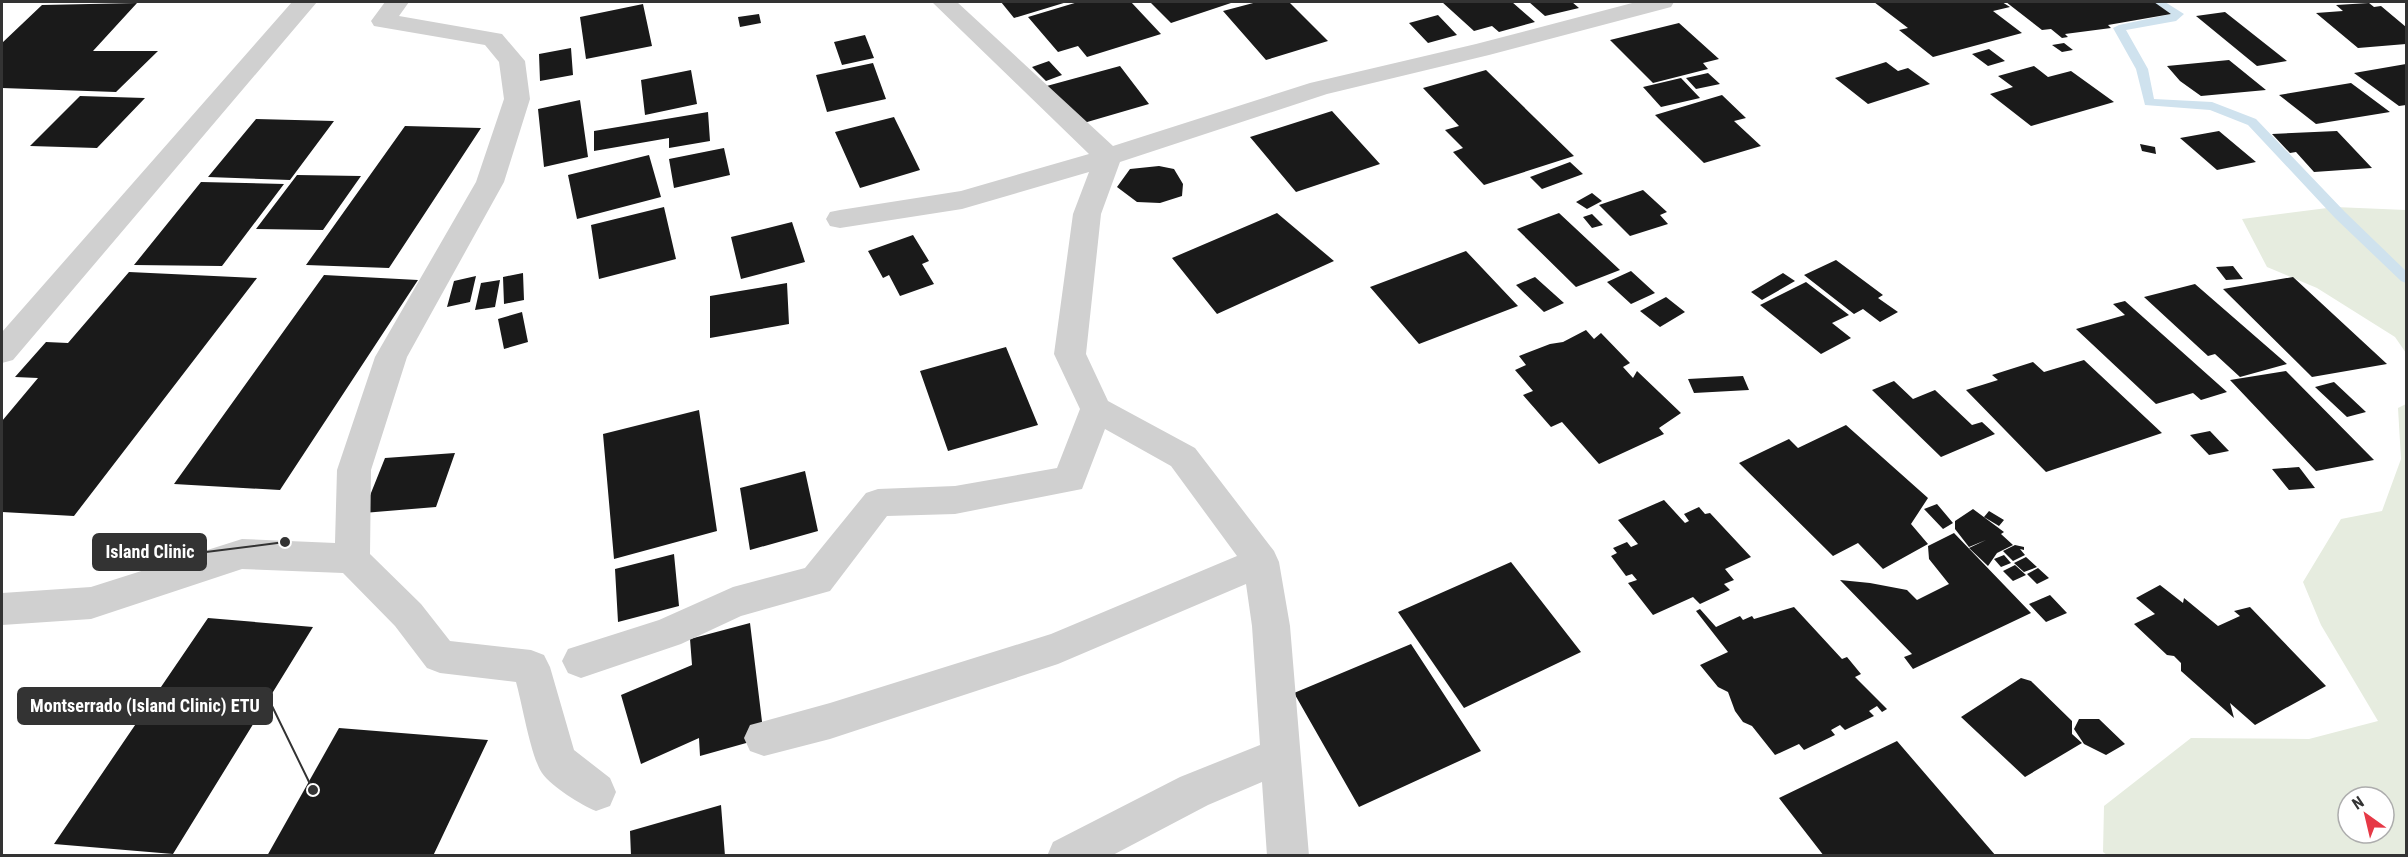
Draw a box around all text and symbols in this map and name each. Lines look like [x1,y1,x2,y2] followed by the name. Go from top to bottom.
[93,534,206,570] callout: Island Clinic
[106,541,194,562] text: Island Clinic
[18,688,272,724] callout: Montserrado (Island Clinic) ETU
[30,695,260,717] text: Montserrado (Island Clinic) ETU
[2336,785,2396,845] north arrow
[2349,792,2367,814] text: N

